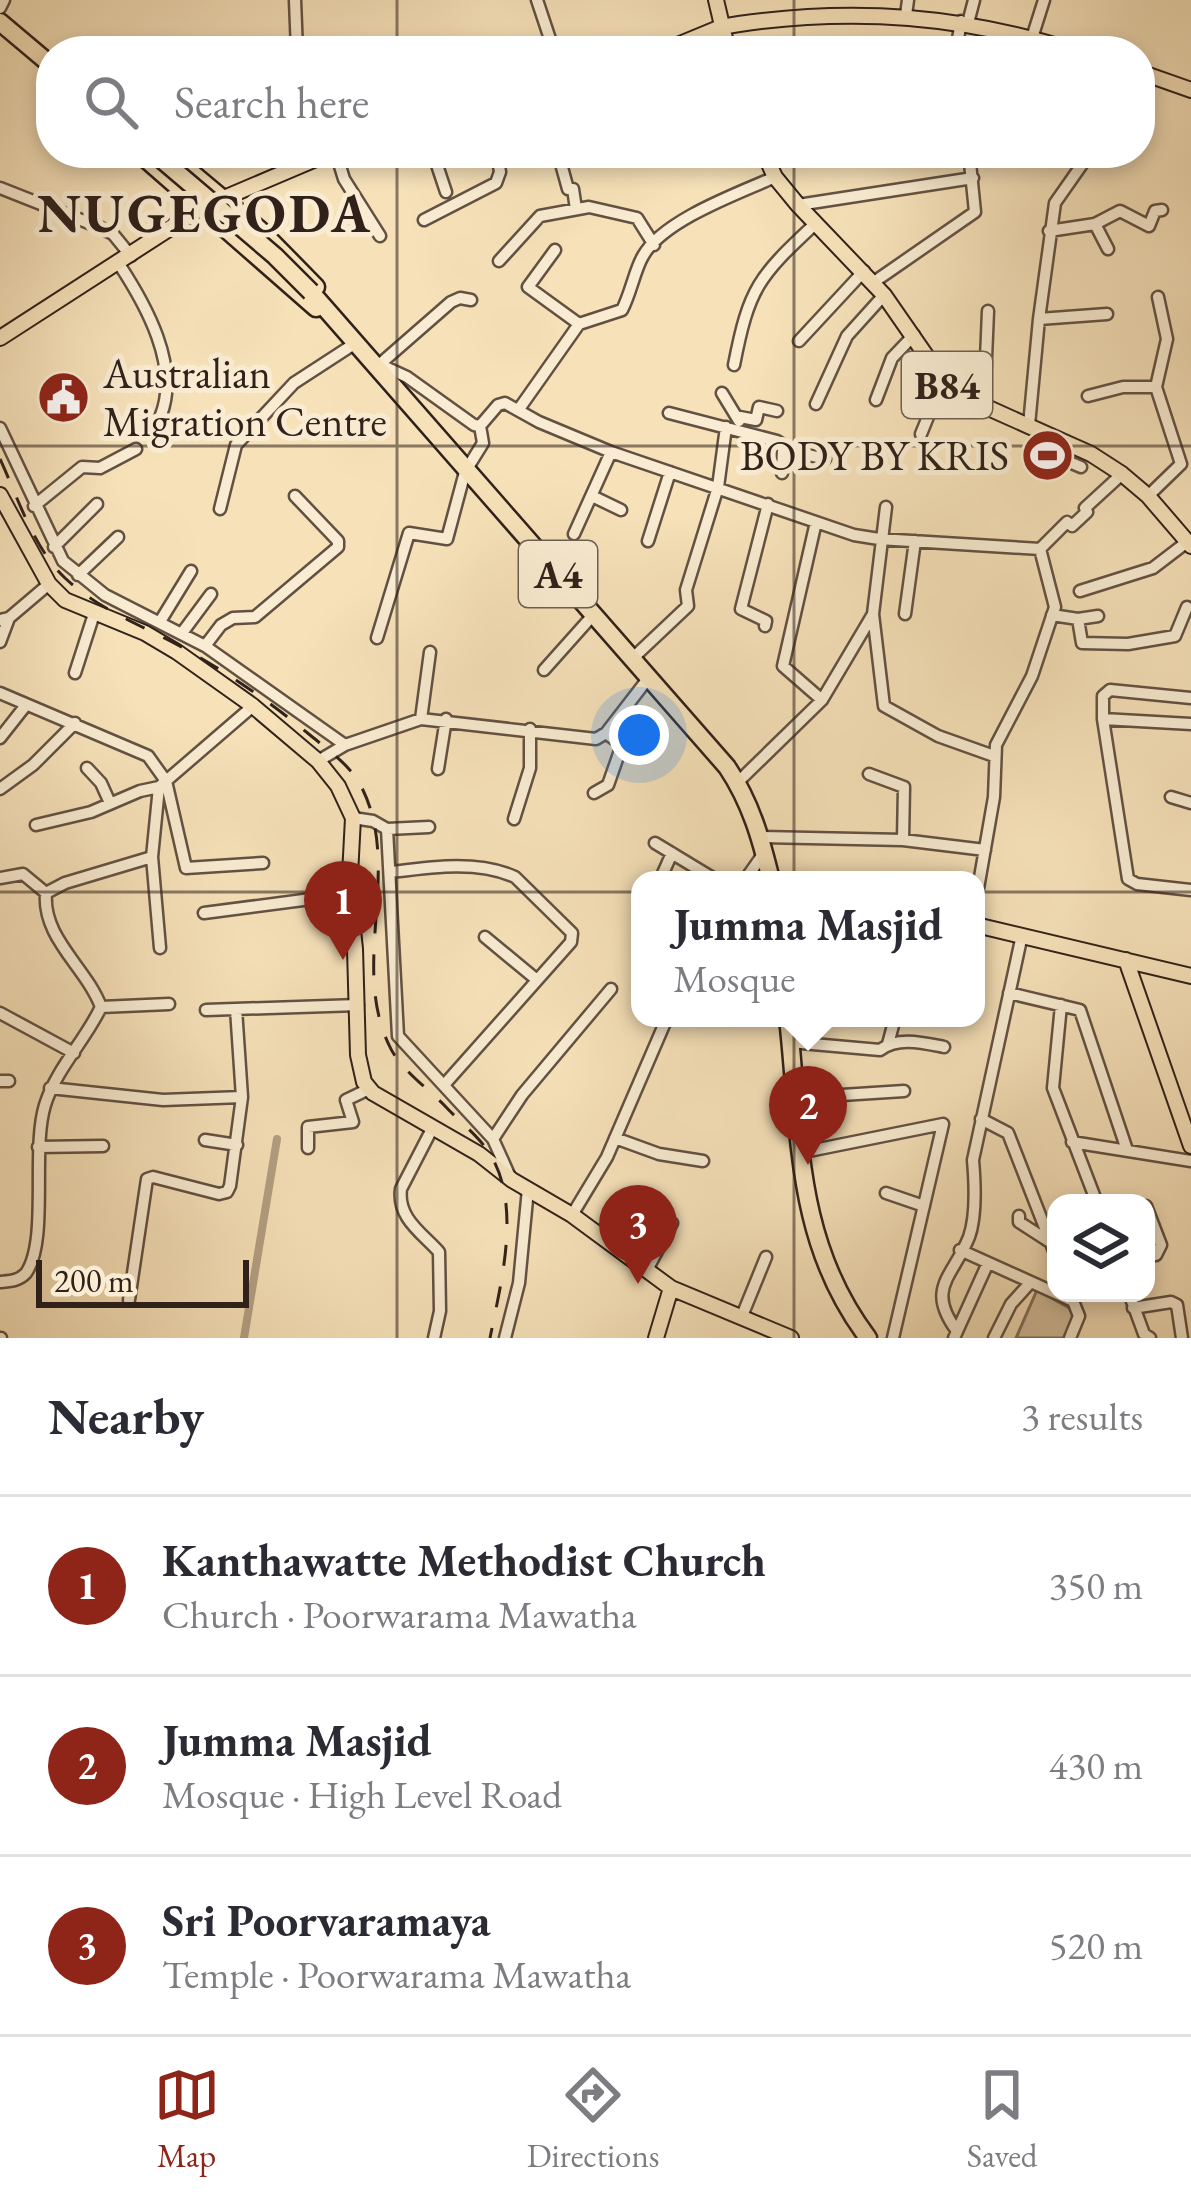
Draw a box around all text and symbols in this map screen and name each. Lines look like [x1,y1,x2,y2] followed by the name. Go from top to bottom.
[36,36,1155,168] search box
[78,69,144,135] icon: search
[174,73,369,131] text: Search here
[37,178,373,248] district label: NUGEGODA
[102,346,387,449] place label: Australian Migration Centre
[902,352,992,418] road number: B84
[36,369,92,425] public building icon: Australian Migration Centre
[1020,427,1076,483] sports icon: BODY BY KRIS
[740,428,1009,483] place label: BODY BY KRIS
[519,541,597,607] road number: A4
[609,705,669,765] your location
[304,861,382,960] pin: 1
[631,871,985,1027] popup
[673,895,943,953] text: Jumma Masjid
[673,953,796,1004] text: Mosque
[769,1066,847,1165] pin: 2
[599,1185,677,1284] pin: 3
[1047,1194,1155,1302] map controls
[1047,1194,1155,1302] button: layers
[36,1254,249,1307] scale bar
[54,1259,134,1302] text: 200 m
[48,1383,204,1449] text: Nearby
[1021,1391,1143,1442] text: 3 results
[162,1531,766,1589] text: Kanthawatte Methodist Church
[77,1560,97,1611] text: 1
[1049,1560,1143,1611] text: 350 m
[162,1589,637,1640] text: Church · Poorwarama Mawatha
[162,1711,432,1769] text: Jumma Masjid
[77,1740,97,1791] text: 2
[1049,1740,1143,1791] text: 430 m
[162,1769,562,1820] text: Mosque · High Level Road
[162,1891,491,1949] text: Sri Poorvaramaya
[77,1920,97,1971] text: 3
[1049,1920,1143,1971] text: 520 m
[162,1949,631,2000] text: Temple · Poorwarama Mawatha
[154,2062,220,2177] tab: Map
[527,2062,660,2177] tab: Directions
[967,2062,1037,2177] tab: Saved

